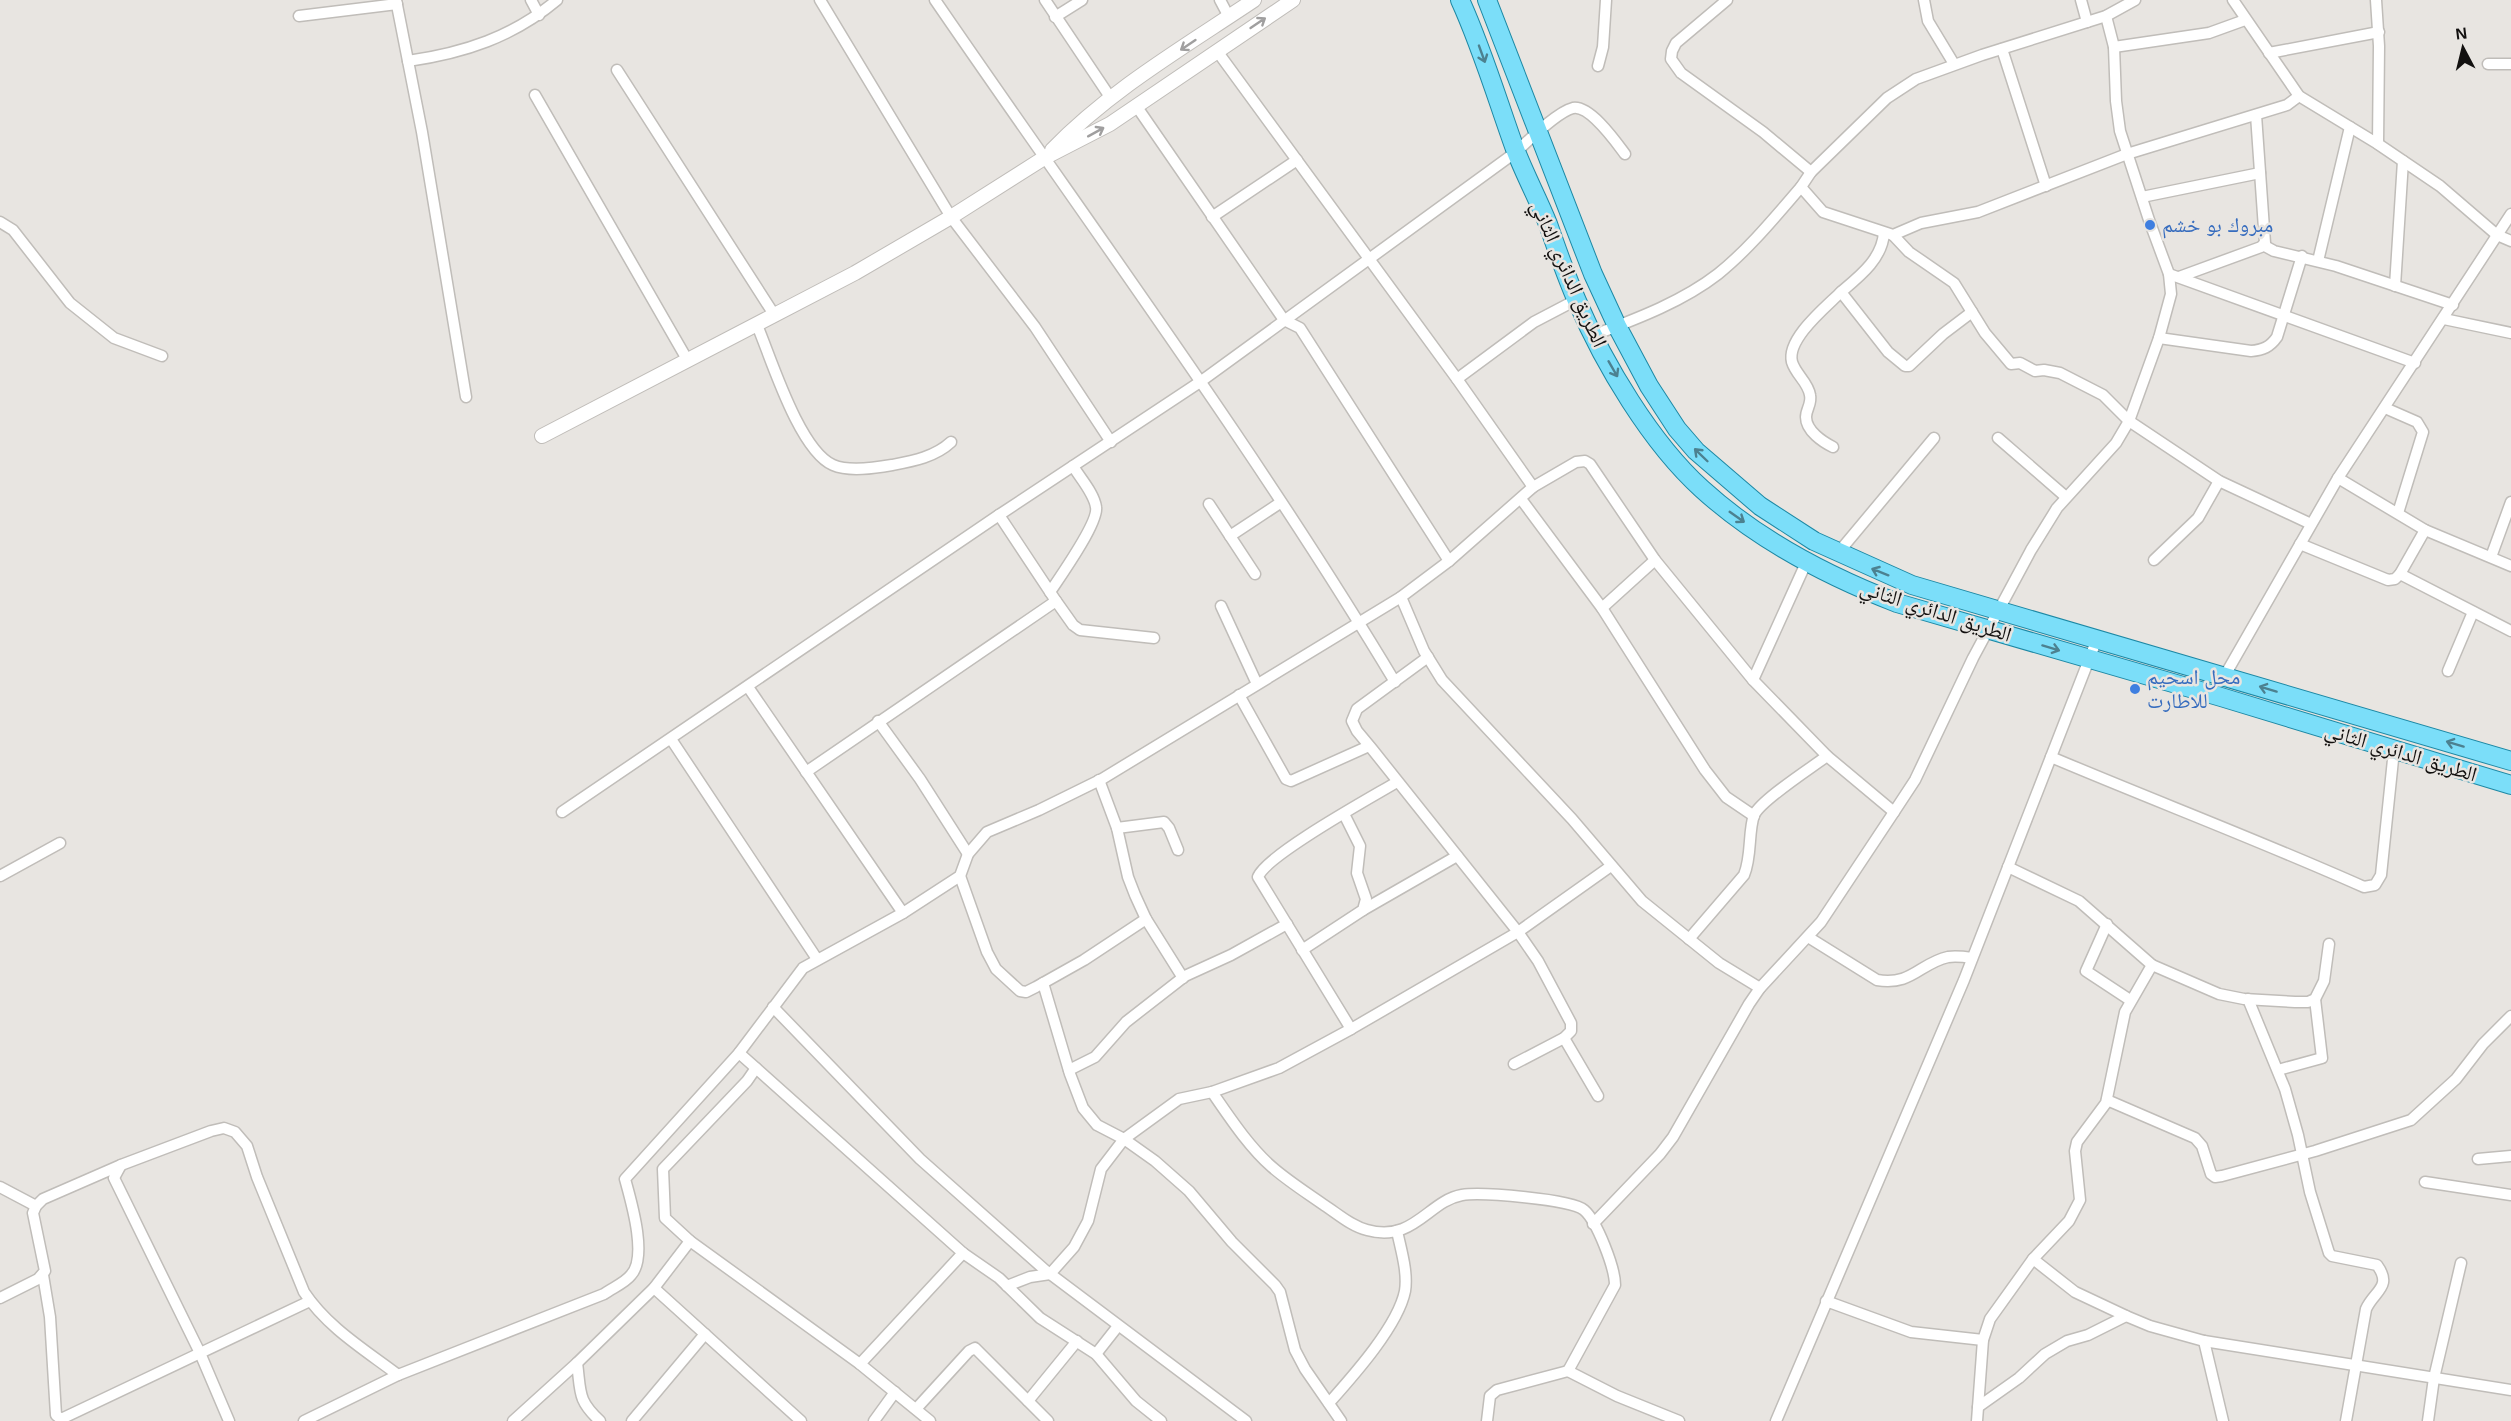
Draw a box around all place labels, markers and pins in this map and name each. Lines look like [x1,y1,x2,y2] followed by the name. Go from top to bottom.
[2162,213,2273,239] place label: مبروك بو خشم
[2143,218,2157,232] marker: مبروك بو خشم
[2147,665,2240,712] place label: محل اسحيم للاطارت
[2128,682,2142,696] marker: محل اسحيم للاطارت

